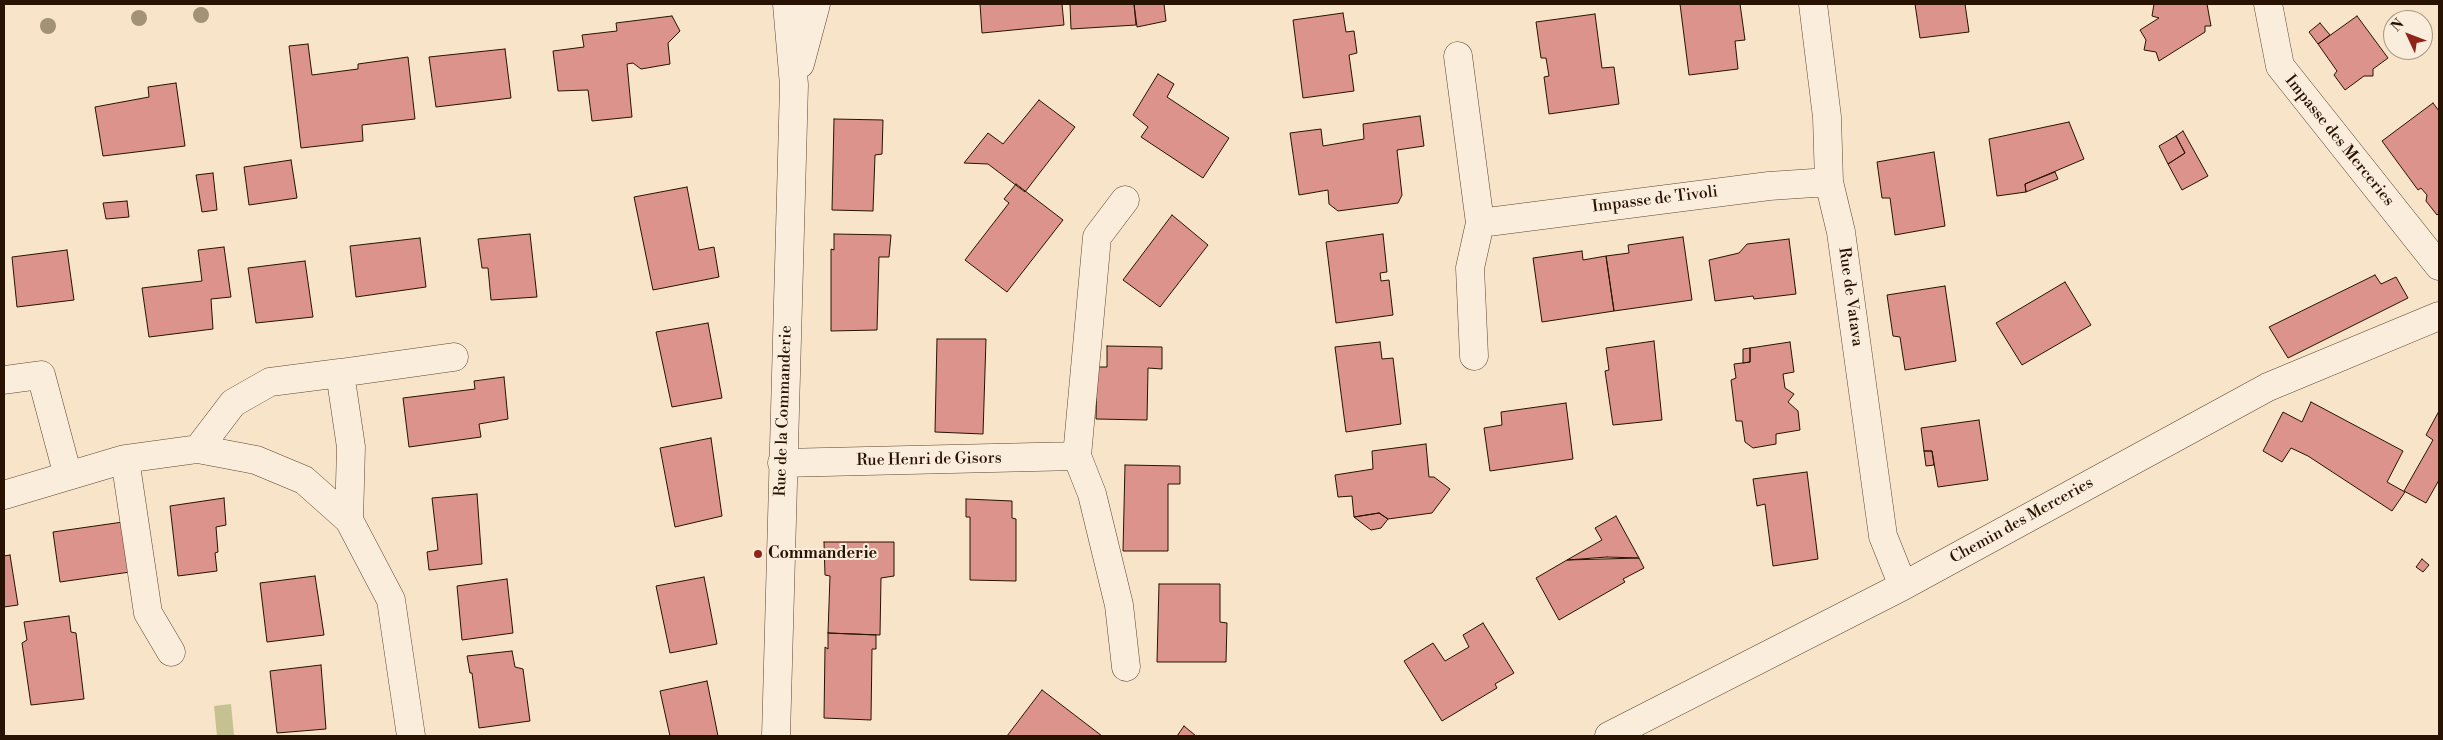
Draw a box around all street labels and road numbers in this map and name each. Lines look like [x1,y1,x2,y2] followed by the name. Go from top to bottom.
[2280,72,2398,210] street label: Impasse des Merceries
[1591,183,1719,217] street label: Impasse de Tivoli
[1834,246,1866,348] street label: Rue de Vatava
[771,325,797,497] street label: Rue de la Commanderie
[856,449,1002,471] street label: Rue Henri de Gisors
[1947,474,2097,568] street label: Chemin des Merceries

